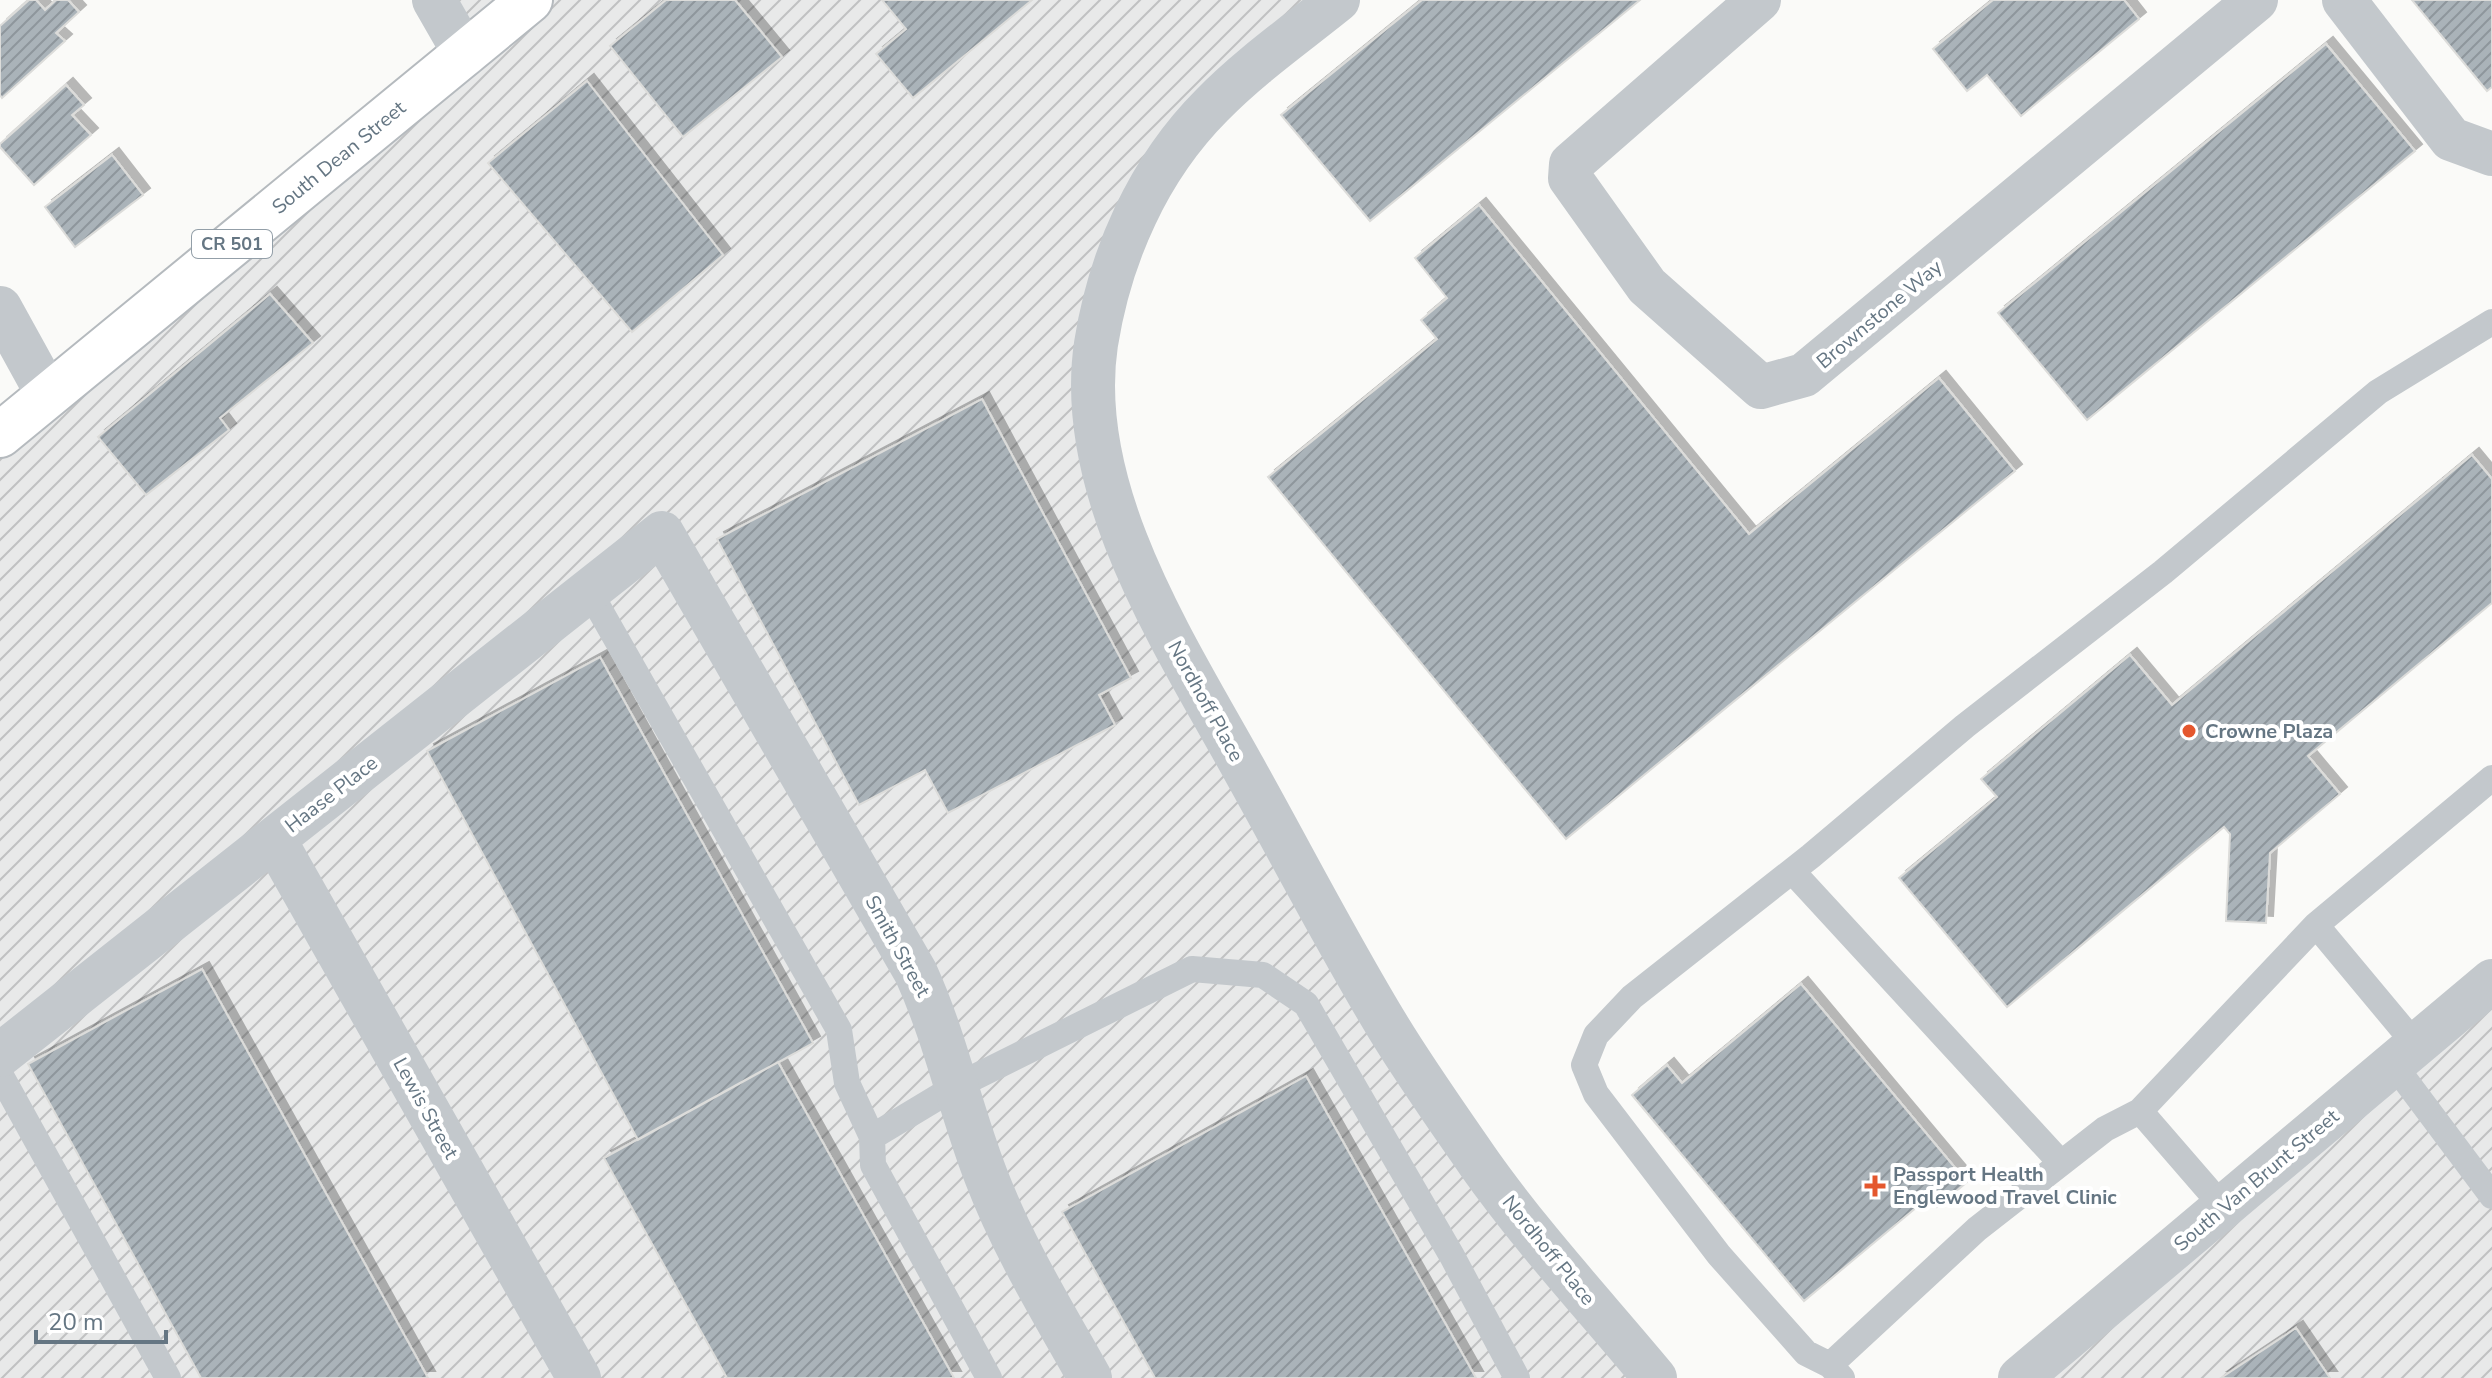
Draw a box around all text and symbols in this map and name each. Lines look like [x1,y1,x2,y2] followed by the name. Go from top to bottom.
[266,94,412,220] street label: South Dean Street
[192,230,272,258] road number: CR 501
[1811,253,1948,375] street label: Brownstone Way
[1161,636,1250,766] street label: Nordhoff Place
[2205,718,2333,745] place label: Crowne Plaza
[2180,722,2198,740] marker: Crowne Plaza
[279,750,383,839] street label: Haase Place
[859,891,937,1003] street label: Smith Street
[387,1053,465,1165] street label: Lewis Street
[2168,1103,2345,1258] street label: South Van Brunt Street
[1893,1161,2117,1211] place label: Passport Health Englewood Travel Clinic
[1864,1175,1886,1197] marker: Passport Health Englewood Travel Clinic
[1496,1190,1601,1311] street label: Nordhoff Place
[36,1294,166,1344] scale bar
[48,1306,104,1338] text: 20 m

